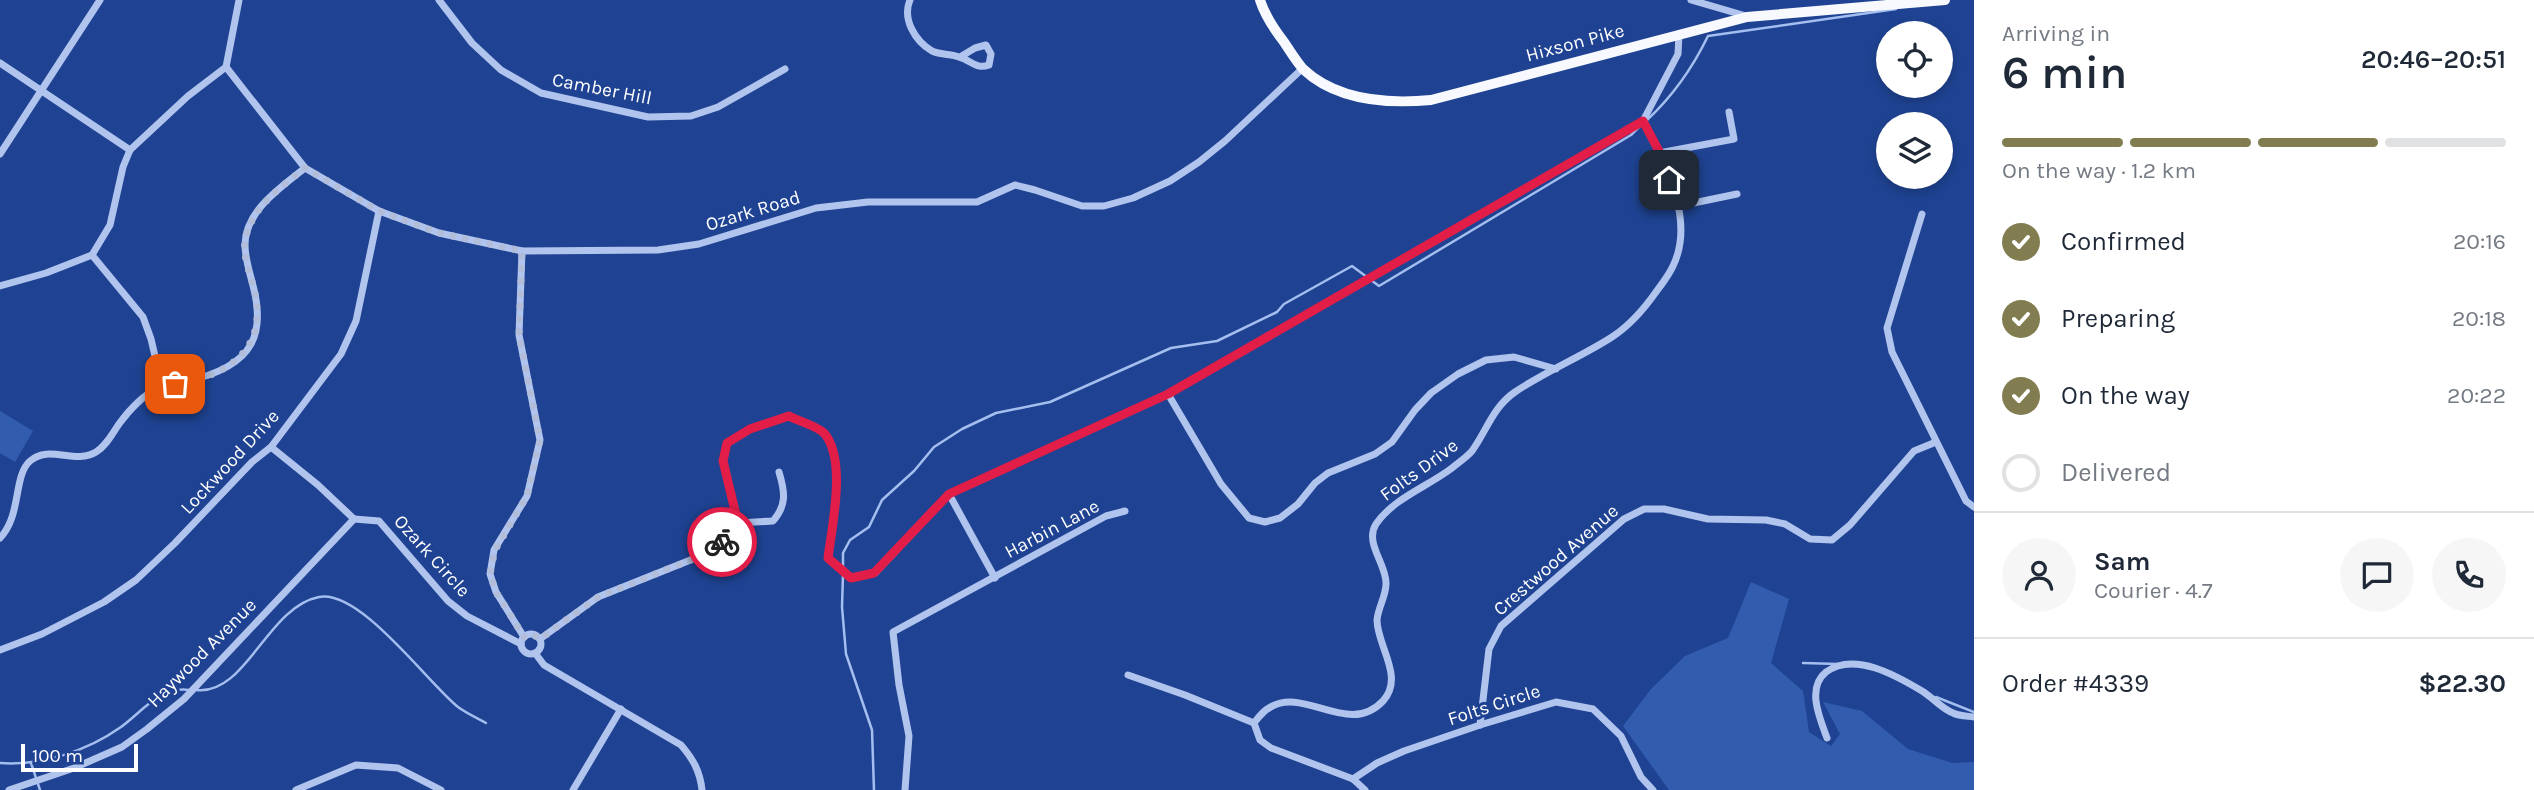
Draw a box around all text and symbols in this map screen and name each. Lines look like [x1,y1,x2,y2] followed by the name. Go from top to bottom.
[1523,19,1627,67] street label: Hixson Pike
[2002,20,2110,47] text: Arriving in
[1876,21,1953,189] map controls
[1876,21,1953,98] button: locate
[2361,44,2506,75] text: 20:46–20:51
[2002,46,2128,100] text: 6 min
[550,69,654,109] street label: Camber Hill
[1876,112,1953,189] button: layers
[1639,150,1699,210] pin
[2002,157,2196,184] text: On the way · 1.2 km
[1650,161,1688,199] icon: home
[703,186,803,236] street label: Ozark Road
[2002,223,2040,261] icon: check
[2061,226,2186,257] text: Confirmed
[2453,228,2506,255] text: 20:16
[2002,300,2040,338] icon: check
[2061,303,2175,334] text: Preparing
[2452,305,2506,332] text: 20:18
[145,354,205,414] pin
[156,365,194,403] icon: bag
[2002,377,2040,415] icon: check
[2061,380,2190,411] text: On the way
[2447,382,2506,409] text: 20:22
[176,405,284,519] street label: Lockwood Drive
[1376,434,1462,506] street label: Folts Drive
[2061,457,2171,488] text: Delivered
[1001,495,1103,563] street label: Harbin Lane
[1489,500,1623,620] street label: Crestwood Avenue
[687,507,757,577] courier
[389,510,475,602] street label: Ozark Circle
[703,523,741,561] icon: bike
[2002,538,2076,612] button: person
[2340,538,2414,612] button: chat
[2432,538,2506,612] button: phone
[2094,546,2150,577] text: Sam
[2094,577,2213,604] text: Courier · 4.7
[143,594,261,712] street label: Haywood Avenue
[2002,668,2149,699] text: Order #4339
[2418,668,2506,699] text: $22.30
[1445,680,1543,730] street label: Folts Circle
[21,741,138,773] scale bar
[32,745,83,767] text: 100 m

